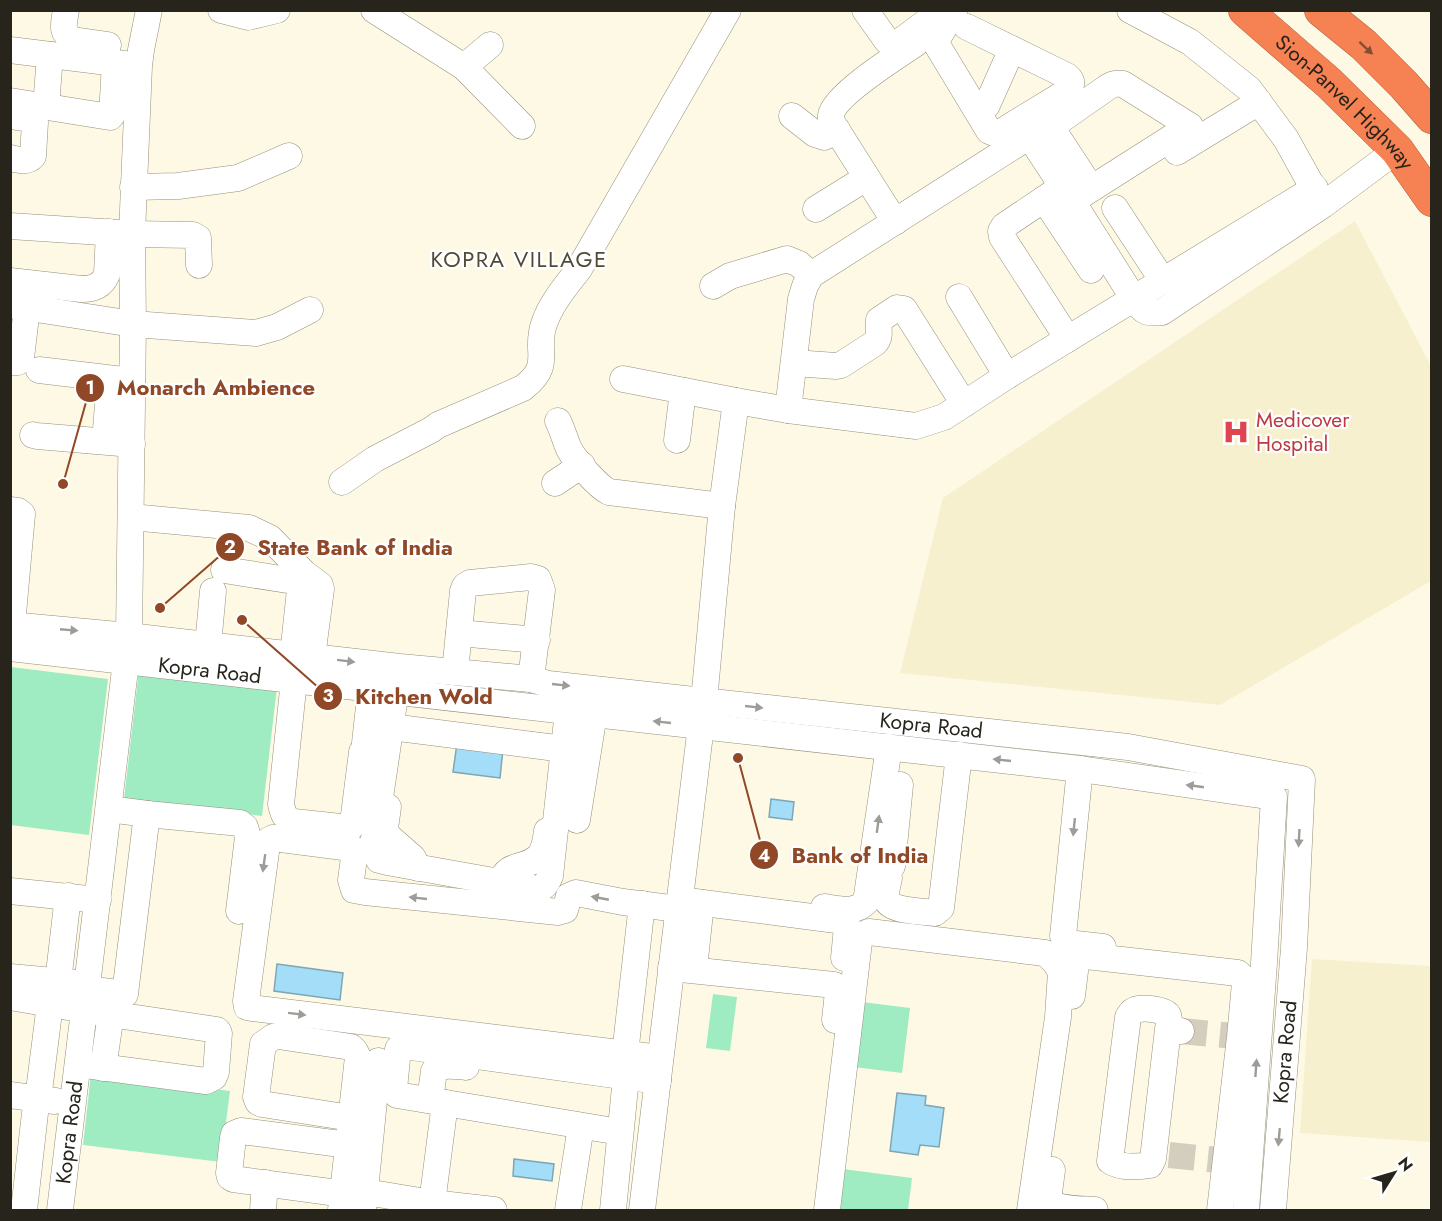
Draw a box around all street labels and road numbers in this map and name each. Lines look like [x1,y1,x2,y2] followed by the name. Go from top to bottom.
[1268,28,1422,176] street label: Sion-Panvel Highway
[157,650,263,691] street label: Kopra Road
[878,705,984,746] street label: Kopra Road
[1266,999,1304,1105] street label: Kopra Road
[48,1079,90,1186] street label: Kopra Road

